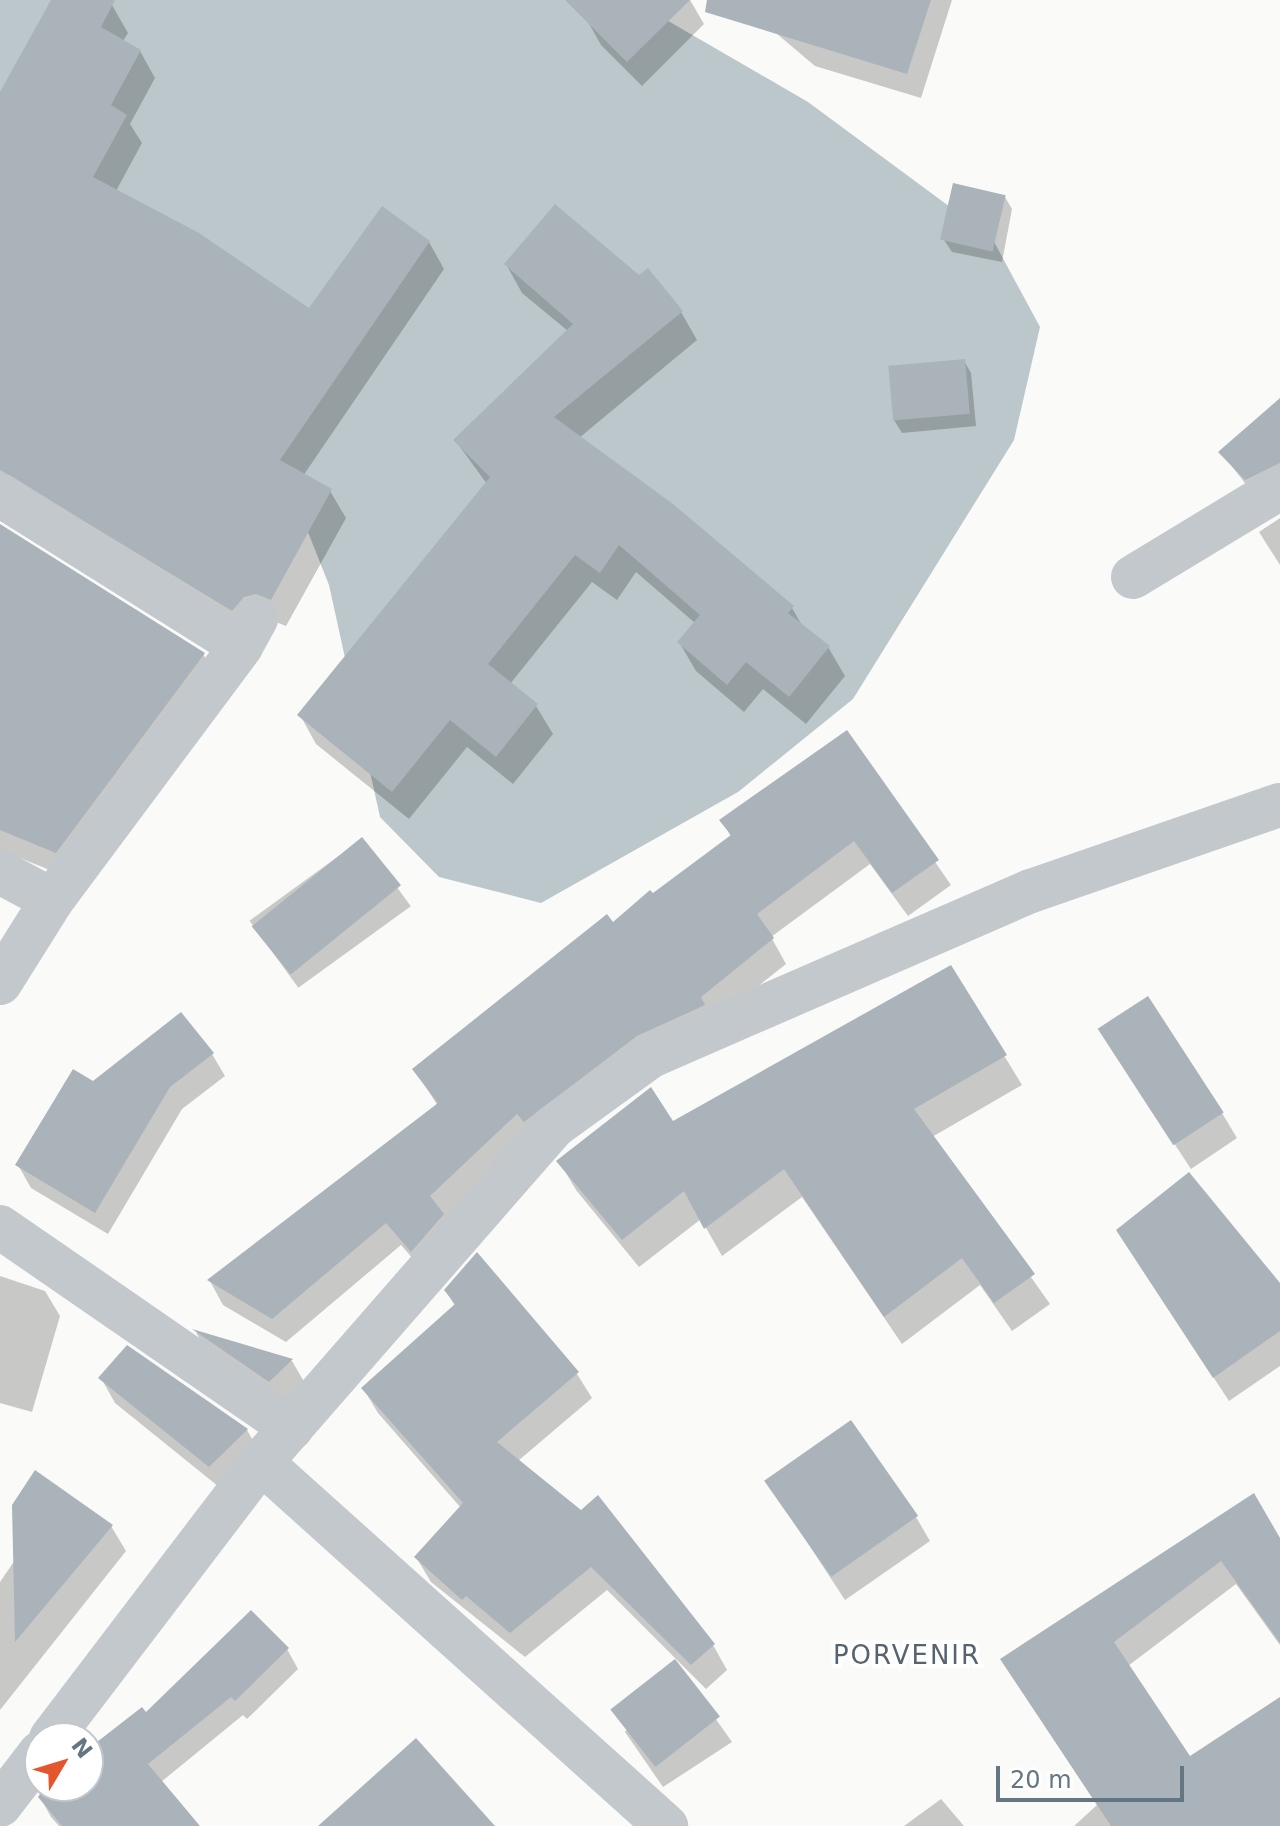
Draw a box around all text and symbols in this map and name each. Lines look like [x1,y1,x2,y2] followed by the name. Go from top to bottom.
[833,1640,981,1672] district label: PORVENIR
[24,1722,104,1802] north arrow
[66,1733,97,1763] text: N
[1000,1750,1188,1800] scale bar
[1010,1766,1072,1794] text: 20 m

